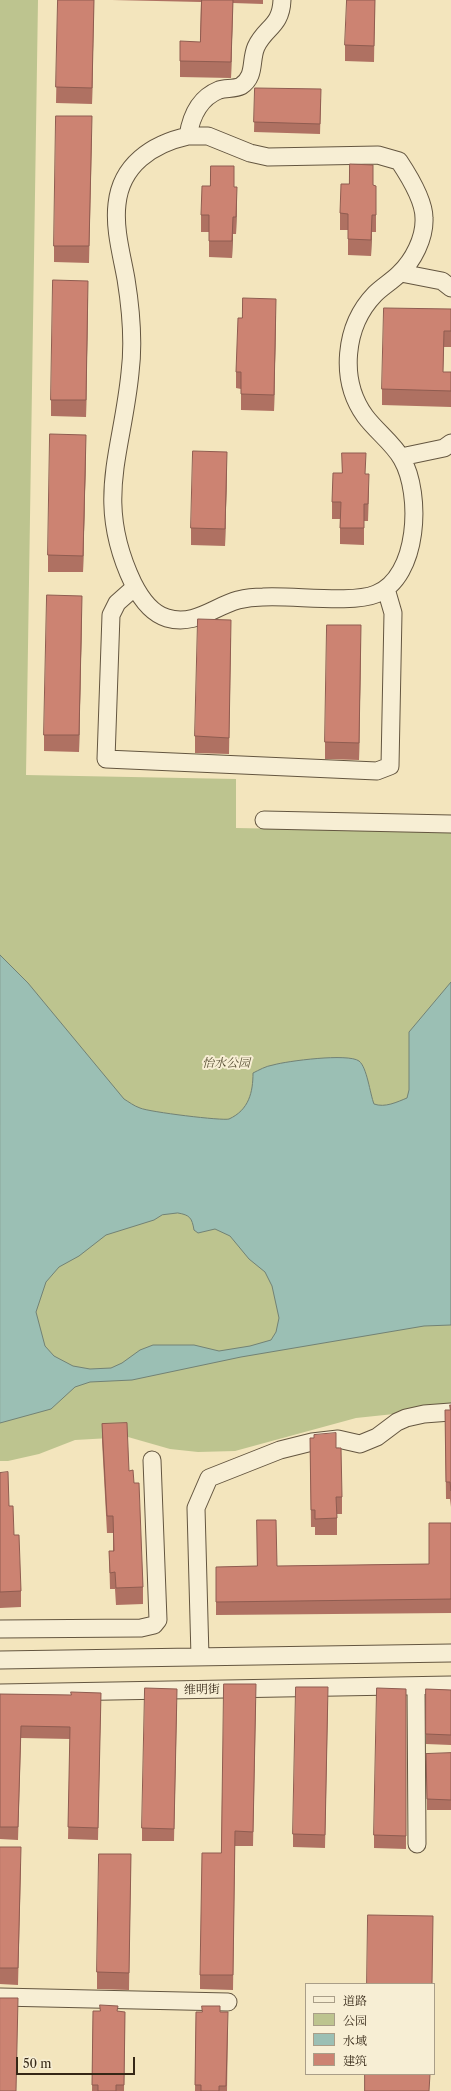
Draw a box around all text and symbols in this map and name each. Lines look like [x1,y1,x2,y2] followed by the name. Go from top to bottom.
[202,1057,250,1071] park label: 怡水公园
[184,1682,220,1698] street label: 维明街
[305,1983,435,2075] legend
[343,1993,367,2008] text: 道路
[343,2013,367,2028] text: 公园
[343,2033,367,2048] text: 水域
[18,2049,137,2075] scale bar
[343,2053,367,2068] text: 建筑
[23,2056,52,2071] text: 50 m

